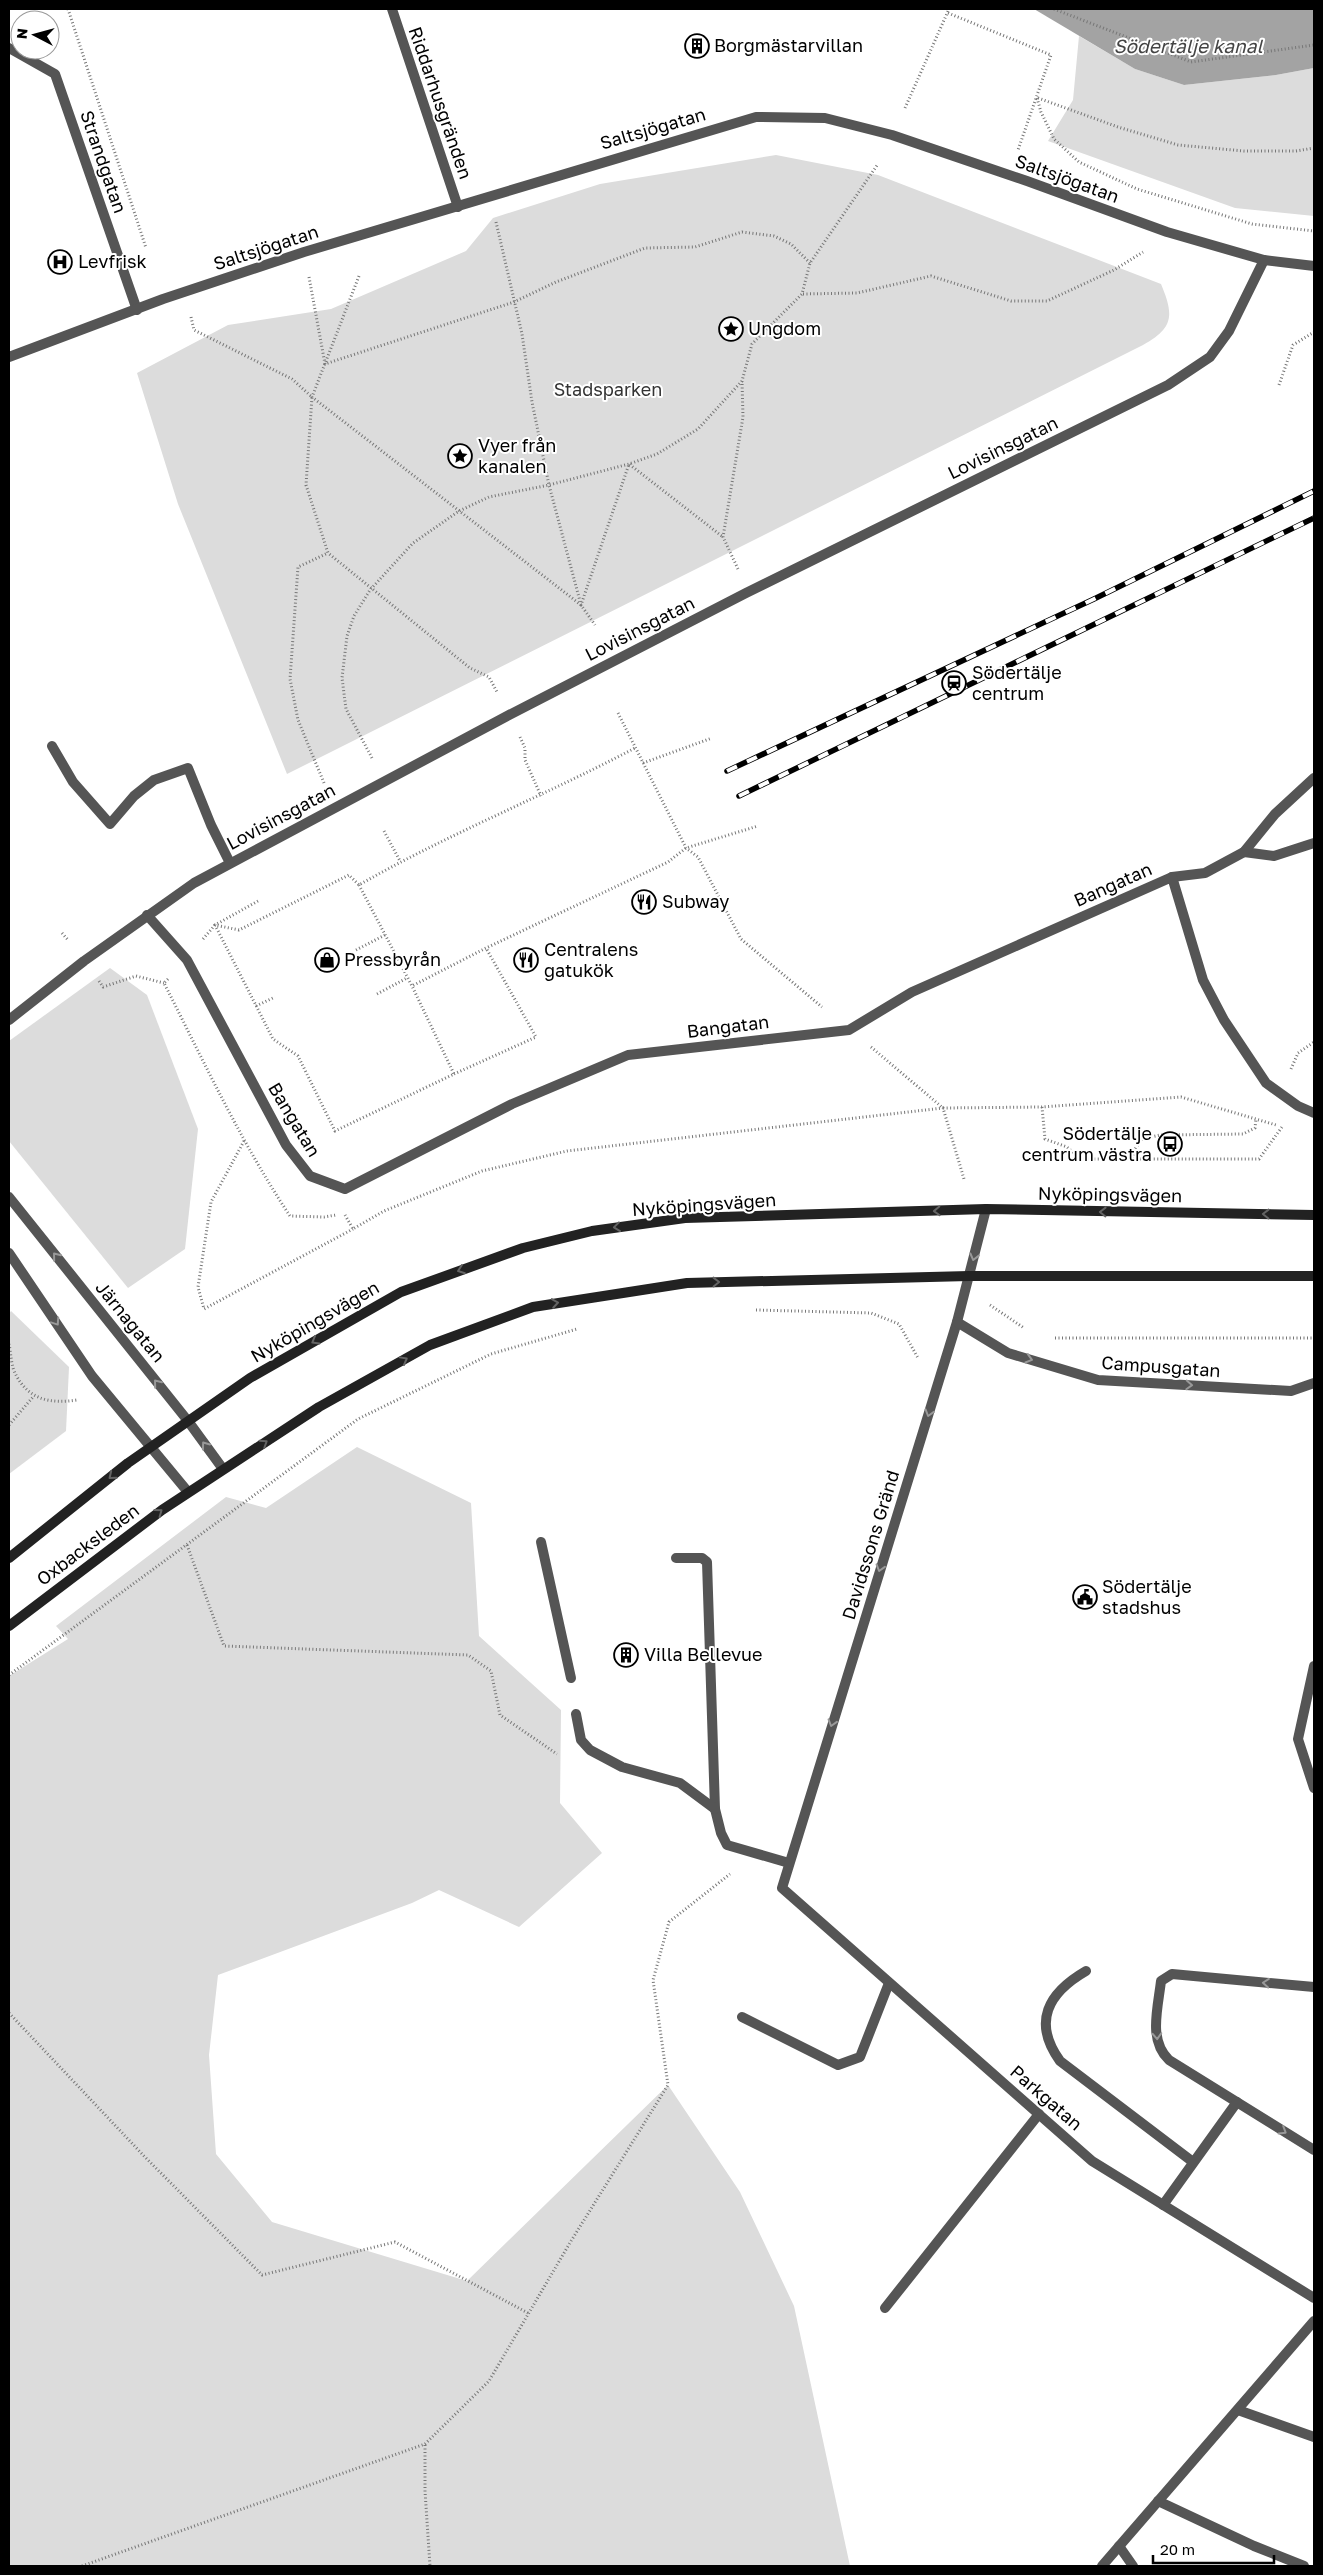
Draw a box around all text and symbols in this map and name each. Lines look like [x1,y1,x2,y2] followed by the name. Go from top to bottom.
[10,10,60,60] north arrow
[405,24,477,182] street label: Riddarhusgränden
[13,27,31,40] text: N
[684,33,710,59] building icon: Borgmästarvillan
[714,34,863,56] place label: Borgmästarvillan
[1113,34,1263,57] water label: Södertälje kanal
[597,102,708,154] street label: Saltsjögatan
[76,108,132,216] street label: Strandgatan
[1012,149,1122,207] street label: Saltsjögatan
[210,220,321,274] street label: Saltsjögatan
[47,249,73,275] hospital icon: Levfrisk
[78,250,147,272] place label: Levfrisk
[718,316,744,342] place icon: Ungdom
[748,317,821,339] place label: Ungdom
[554,378,662,400] park label: Stadsparken
[944,411,1061,483] street label: Lovisinsgatan
[478,434,556,477] place label: Vyer från kanalen
[447,443,473,469] place icon: Vyer från kanalen
[581,591,698,665] street label: Lovisinsgatan
[972,661,1062,704] place label: Södertälje centrum
[941,670,967,696] station icon: Södertälje centrum
[222,778,339,854] street label: Lovisinsgatan
[1070,857,1155,911] street label: Bangatan
[631,889,657,915] restaurant icon: Subway
[662,890,729,912] place label: Subway
[544,938,638,981] place label: Centralens gatukök
[314,947,340,973] shop icon: Pressbyrån
[513,947,539,973] restaurant icon: Centralens gatukök
[344,948,441,970] place label: Pressbyrån
[685,1010,770,1042] street label: Bangatan
[264,1078,326,1161] street label: Bangatan
[1022,1122,1152,1165] place label: Södertälje centrum västra
[1157,1131,1183,1157] bus stop icon: Södertälje centrum västra
[1038,1182,1182,1206] street label: Nyköpingsvägen
[631,1188,777,1220] street label: Nyköpingsvägen
[933,1206,940,1216] one-way arrow
[1099,1206,1107,1217] one-way arrow
[1261,1209,1269,1220] one-way arrow
[613,1221,621,1232] one-way arrow
[969,1252,980,1261] one-way arrow
[53,1253,61,1262] one-way arrow
[458,1264,466,1274] one-way arrow
[91,1276,170,1366] street label: Järnagatan
[246,1276,383,1367] street label: Nyköpingsvägen
[713,1277,721,1287] one-way arrow
[552,1298,560,1309] one-way arrow
[50,1316,59,1326] one-way arrow
[312,1334,321,1344] one-way arrow
[1101,1351,1221,1381] street label: Campusgatan
[1025,1354,1033,1364] one-way arrow
[399,1356,408,1366] one-way arrow
[155,1380,163,1389] one-way arrow
[1185,1380,1193,1391] one-way arrow
[924,1408,934,1416] one-way arrow
[259,1439,268,1449] one-way arrow
[203,1442,211,1451] one-way arrow
[837,1467,903,1622] street label: Davidssons Gränd
[109,1470,118,1478] one-way arrow
[32,1499,143,1590] street label: Oxbacksleden
[154,1509,163,1518] one-way arrow
[876,1563,886,1572] one-way arrow
[1102,1575,1192,1618] place label: Södertälje stadshus
[1072,1584,1098,1610] public building icon: Södertälje stadshus
[613,1642,639,1668] building icon: Villa Bellevue
[644,1643,762,1665] place label: Villa Bellevue
[828,1719,838,1727] one-way arrow
[1261,1978,1269,1989] one-way arrow
[1152,2032,1163,2040] one-way arrow
[1006,2060,1087,2134] street label: Parkgatan
[1278,2124,1287,2134] one-way arrow
[1153,2532,1274,2564] scale bar
[1160,2540,1195,2558] text: 20 m

